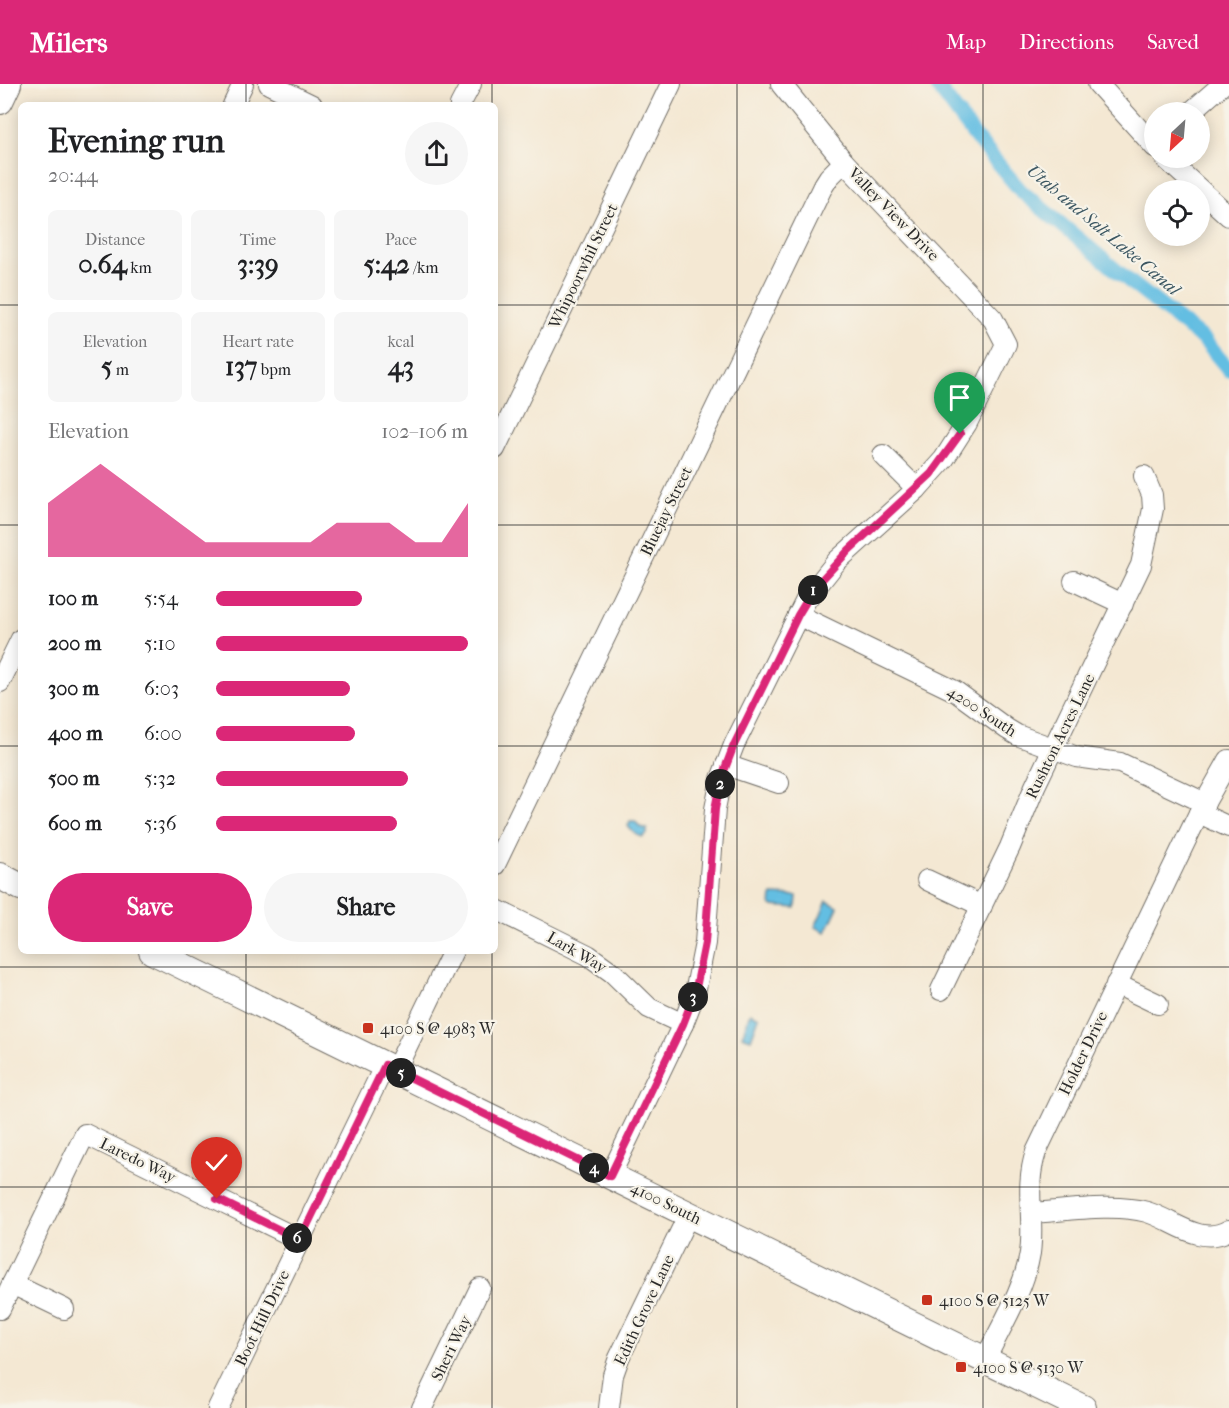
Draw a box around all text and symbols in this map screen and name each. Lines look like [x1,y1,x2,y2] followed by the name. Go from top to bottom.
[30,26,108,59] text: Milers
[946,30,986,54] text: Map
[1019,30,1114,54] text: Directions
[1147,30,1199,54] text: Saved
[1144,102,1210,168] north arrow
[1144,102,1210,246] map controls
[48,122,225,161] text: Evening run
[405,122,468,185] button: share
[1022,160,1186,302] water label: Utah and Salt Lake Canal
[844,163,943,265] street label: Valley View Drive
[48,164,98,187] text: 20:44
[1144,180,1210,246] button: locate
[544,200,622,333] street label: Whipoorwhil Street
[85,230,145,249] text: Distance
[240,230,276,249] text: Time
[385,230,417,249] text: Pace
[78,249,127,280] text: 0.64
[237,249,279,280] text: 3:39
[363,249,410,280] text: 5:42
[127,258,152,277] text: km
[410,258,439,277] text: /km
[83,332,147,351] text: Elevation
[222,332,294,351] text: Heart rate
[388,332,414,351] text: kcal
[101,351,112,382] text: 5
[225,351,257,382] text: 137
[388,351,414,382] text: 43
[112,360,129,379] text: m
[257,360,291,379] text: bpm
[934,372,985,434] pin
[943,381,976,414] icon: arrive
[48,420,129,443] text: Elevation
[381,420,468,443] text: 102–106 m
[636,463,696,559] street label: Bluejay Street
[798,575,828,605] pin: 1
[810,580,816,599] text: 1
[48,587,98,610] text: 100 m
[144,587,178,610] text: 5:54
[48,632,101,655] text: 200 m
[144,632,176,655] text: 5:10
[1021,670,1099,802] street label: Rushton Acres Lane
[48,677,99,700] text: 300 m
[144,677,179,700] text: 6:03
[944,682,1020,740] street label: 4200 South
[48,722,103,745] text: 400 m
[144,722,182,745] text: 6:00
[48,767,100,790] text: 500 m
[144,767,176,790] text: 5:32
[705,769,735,799] pin: 2
[716,774,724,793] text: 2
[48,812,102,835] text: 600 m
[144,812,177,835] text: 5:36
[48,873,252,942] button: Save
[264,873,468,942] button: Share
[544,927,611,977] street label: Lark Way
[678,982,708,1012] pin: 3
[690,987,696,1006] text: 3
[1055,1008,1111,1098] street label: Holder Drive
[380,1019,496,1038] place label: 4100 S @ 4983 W
[361,1021,375,1035] marker: 4100 S @ 4983 W
[386,1058,416,1088] pin: 5
[398,1063,404,1082] text: 5
[97,1133,180,1187] street label: Laredo Way
[191,1137,242,1199] pin
[200,1146,233,1179] icon: check
[579,1153,609,1183] pin: 4
[589,1158,599,1177] text: 4
[628,1178,704,1228] street label: 4100 South
[282,1223,312,1253] pin: 6
[293,1228,301,1247] text: 6
[610,1251,678,1369] street label: Edith Grove Lane
[231,1267,293,1369] street label: Boot Hill Drive
[939,1291,1050,1310] place label: 4100 S @ 5125 W
[920,1293,934,1307] marker: 4100 S @ 5125 W
[427,1312,475,1384] street label: Sheri Way
[973,1358,1085,1377] place label: 4100 S @ 5130 W
[954,1360,968,1374] marker: 4100 S @ 5130 W

